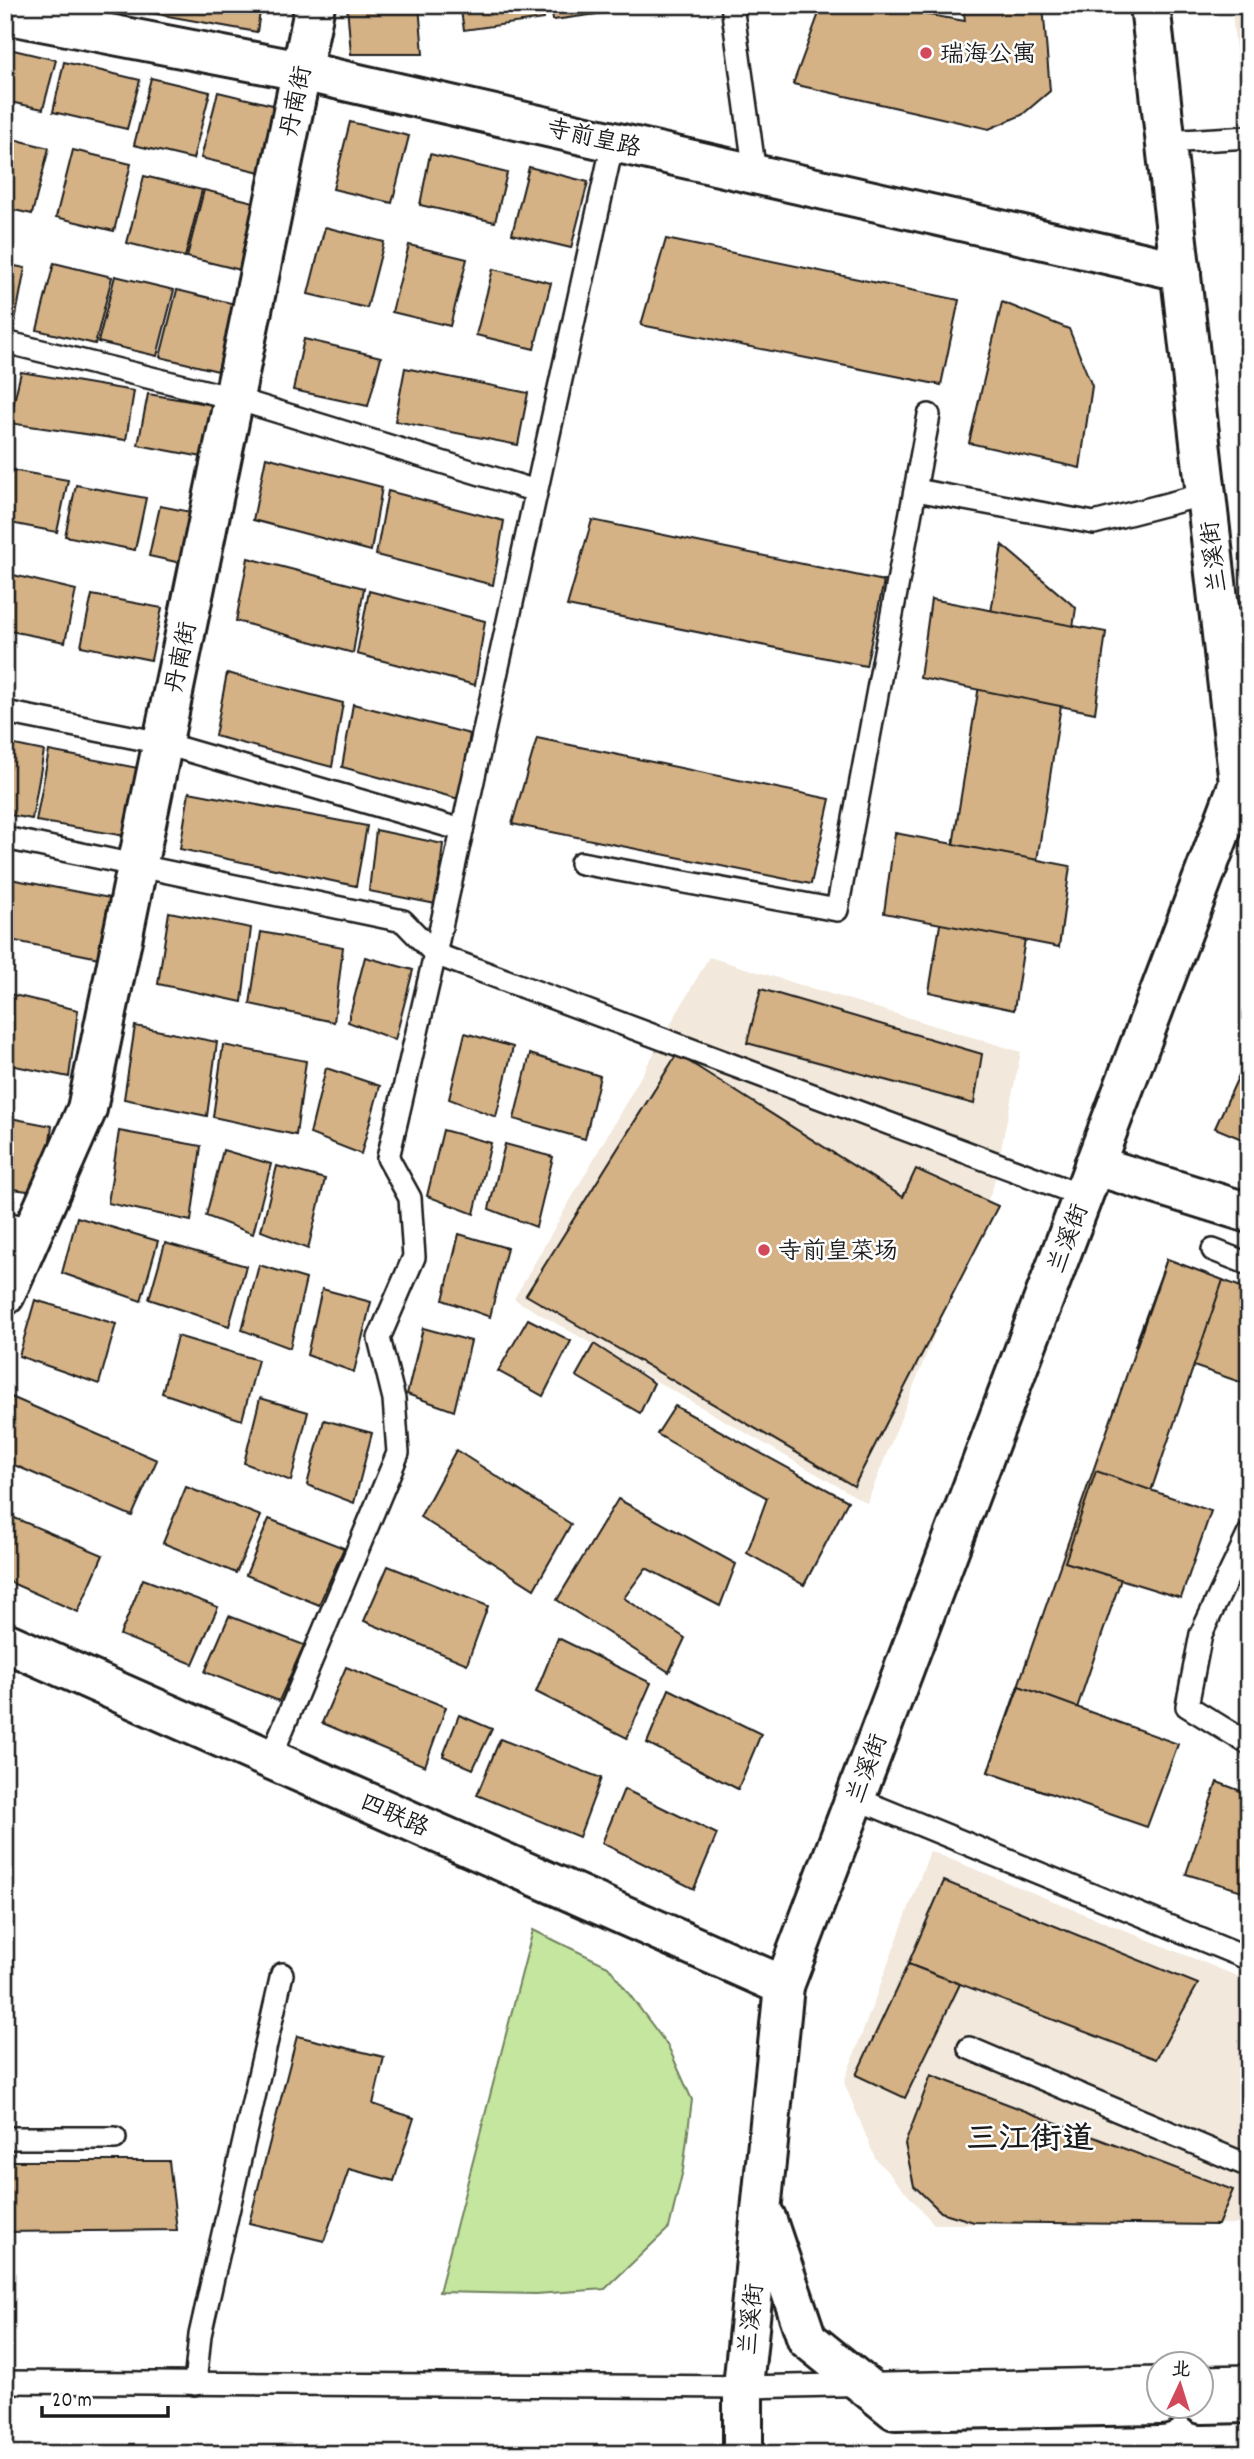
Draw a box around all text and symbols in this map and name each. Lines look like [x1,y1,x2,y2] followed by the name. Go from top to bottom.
[940,39,1036,73] place label: 瑞海公寓
[918,45,934,61] marker: 瑞海公寓
[274,63,322,140] street label: 丹南街
[543,113,644,167] street label: 寺前皇路
[1195,519,1237,594] street label: 兰溪街
[159,619,207,696] street label: 丹南街
[1041,1199,1099,1279] street label: 兰溪街
[778,1236,898,1270] place label: 寺前皇菜场
[756,1242,772,1258] marker: 寺前皇菜场
[840,1729,898,1809] street label: 兰溪街
[354,1787,434,1847] street label: 四联路
[966,2119,1094,2165] district label: 三江街道
[732,2282,774,2357] street label: 兰溪街
[1146,2350,1216,2420] north arrow
[1171,2357,1191,2386] text: 北
[42,2375,168,2419] scale bar
[52,2387,92,2417] text: 20 m

